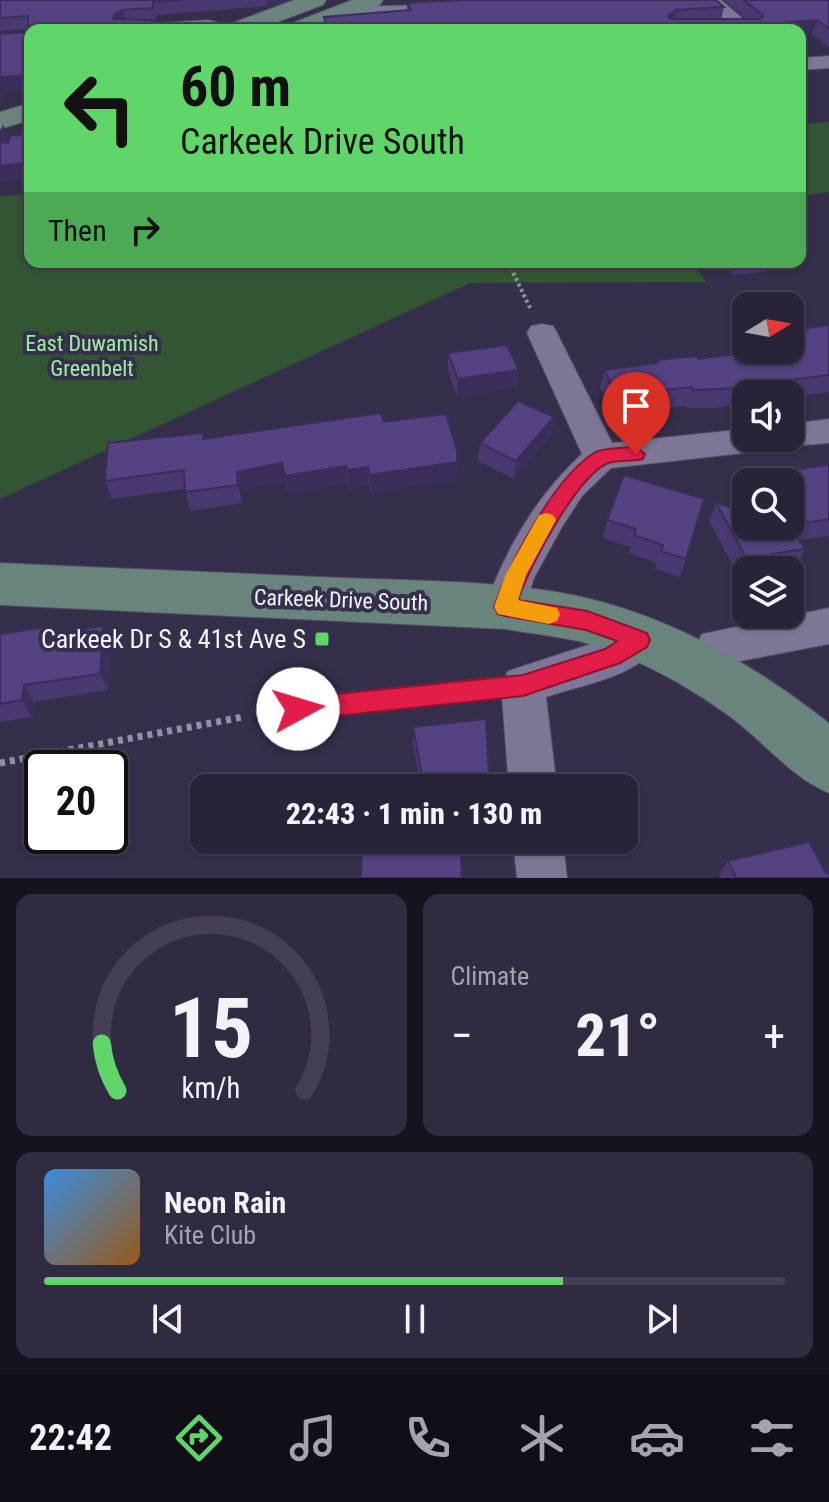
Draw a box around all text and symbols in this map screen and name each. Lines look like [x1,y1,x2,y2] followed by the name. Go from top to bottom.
[180,54,291,120] text: 60 m
[48,56,152,160] icon: left
[180,121,465,163] text: Carkeek Drive South
[123,208,167,252] icon: right
[48,213,107,248] text: Then
[732,292,804,364] north arrow
[732,292,804,628] map controls
[25,331,159,381] park label: East Duwamish Greenbelt
[602,372,670,454] pin
[732,380,804,452] button: sound
[614,384,658,428] icon: arrive
[732,468,804,540] button: search
[732,556,804,628] button: layers
[254,584,428,616] street label: Carkeek Drive South
[41,624,306,654] place label: Carkeek Dr S & 41st Ave S
[313,630,331,648] marker: Carkeek Dr S & 41st Ave S
[256,667,340,751] position arrow
[24,750,128,854] speed limit sign: 20
[286,796,542,831] text: 22:43 · 1 min · 130 m
[451,961,529,991] text: Climate
[169,980,253,1077] text: 15
[576,1000,660,1071] text: 21°
[451,1010,473,1062] text: −
[763,1010,785,1062] text: +
[182,1071,241,1105] text: km/h
[164,1185,286,1220] text: Neon Rain
[164,1220,256,1250] text: Kite Club
[146,1297,190,1341] icon: previous
[393,1297,437,1341] icon: pause
[640,1297,684,1341] icon: next
[171,1410,227,1466] icon: directions
[285,1410,341,1466] icon: music
[400,1410,456,1466] icon: phone
[514,1410,570,1466] icon: climate
[629,1410,685,1466] icon: car
[744,1410,800,1466] icon: filters
[29,1417,112,1459] text: 22:42

